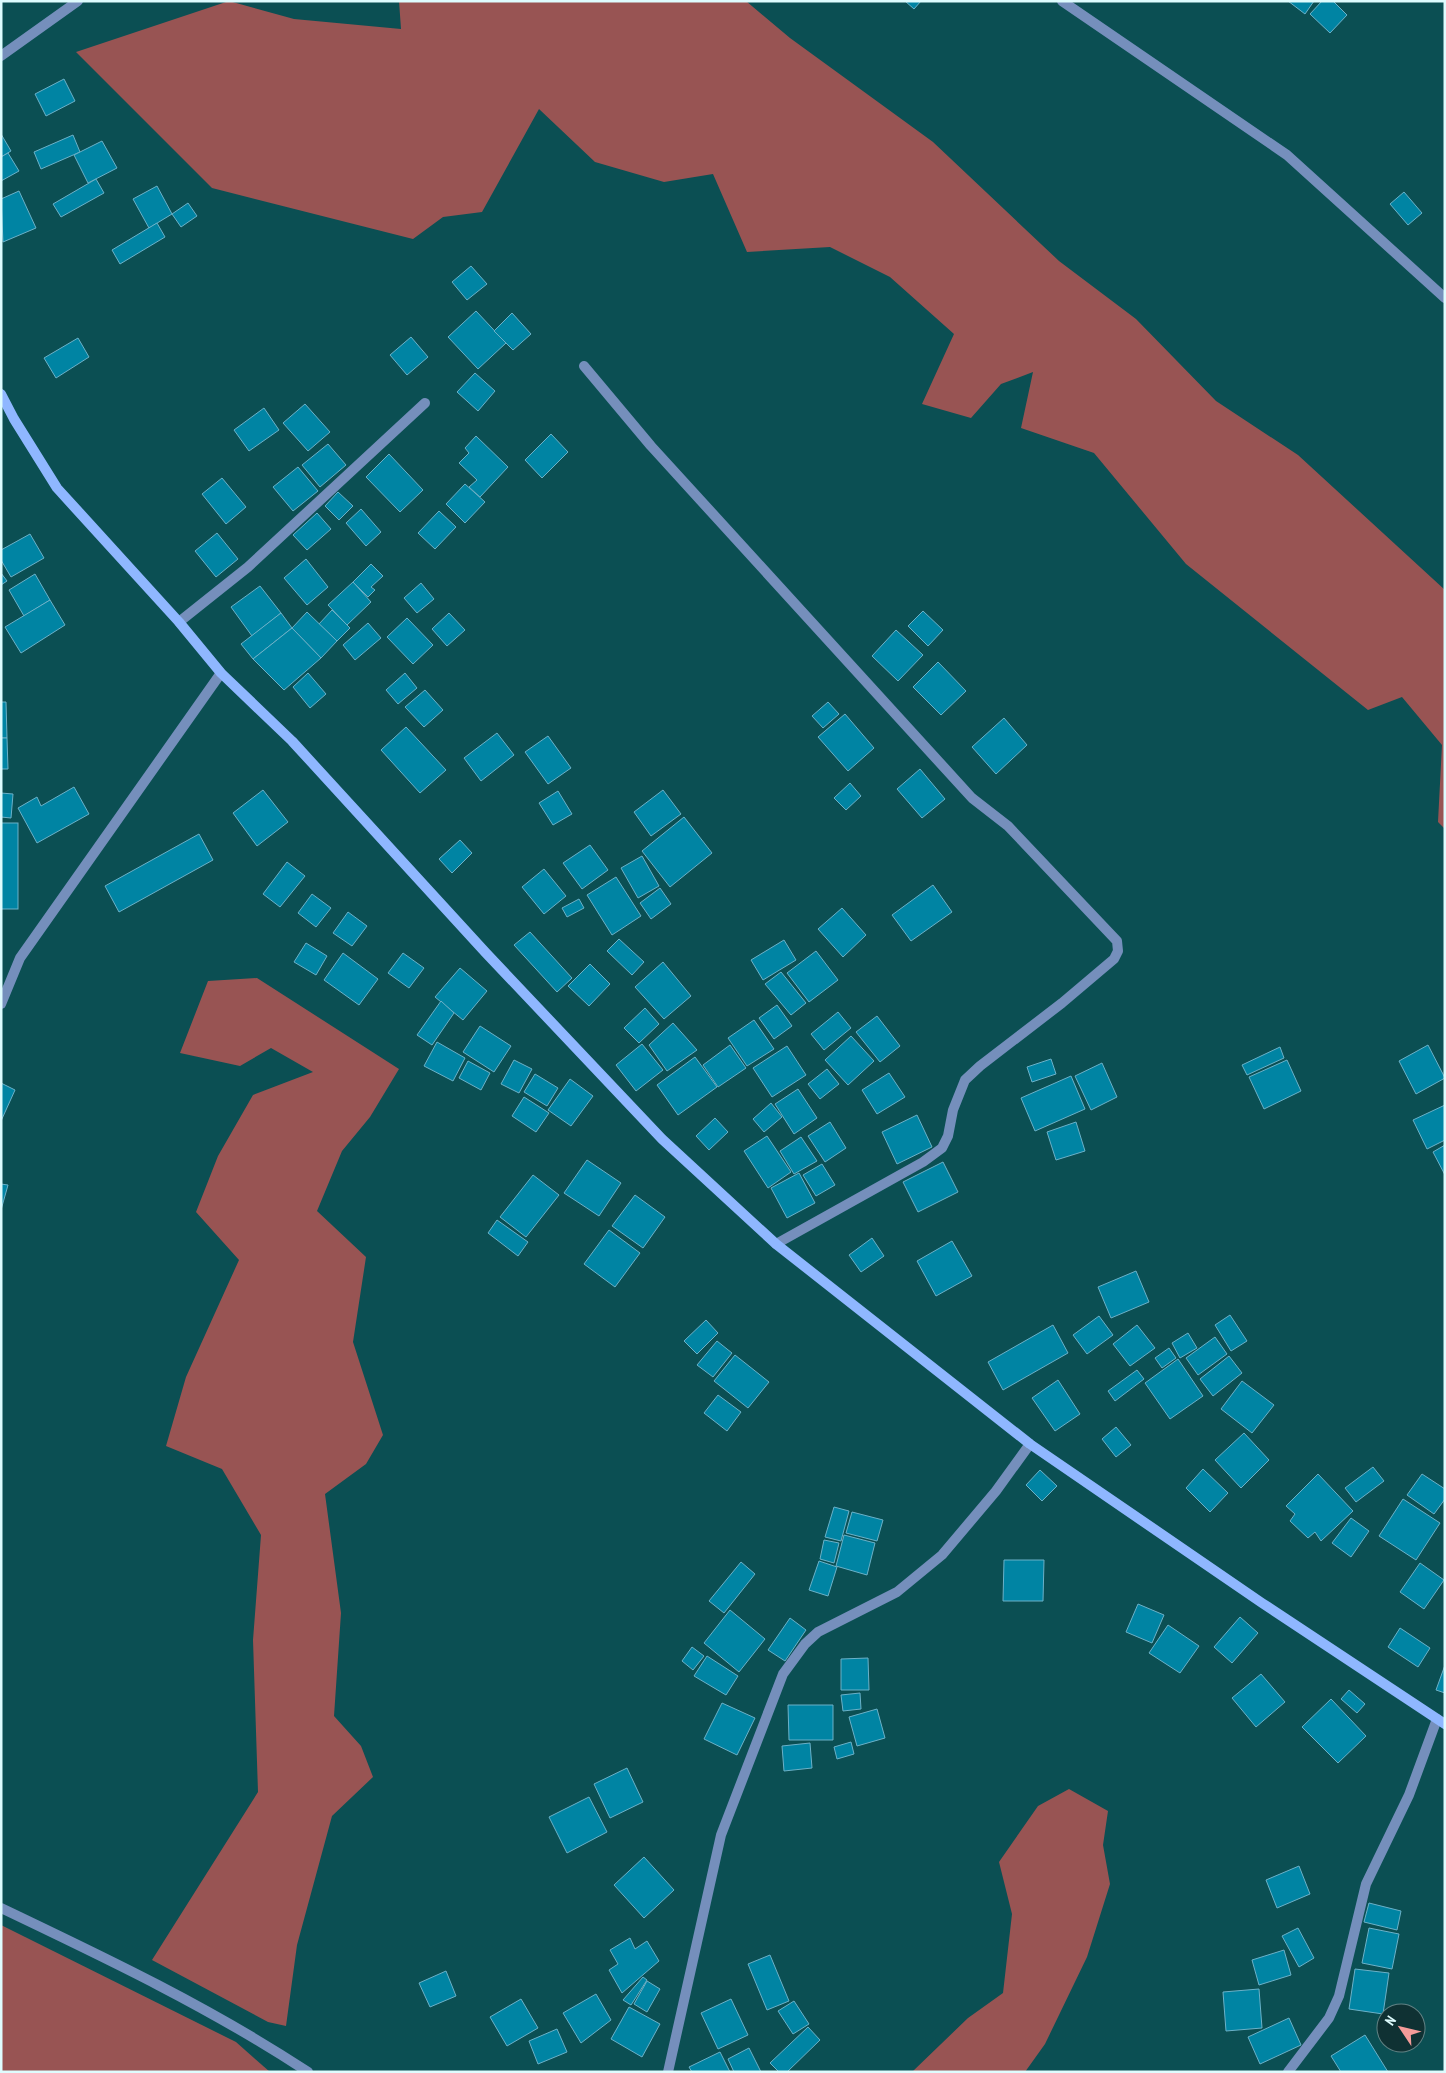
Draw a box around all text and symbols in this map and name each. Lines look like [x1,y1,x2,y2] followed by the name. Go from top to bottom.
[1376,2003,1426,2053] north arrow
[1381,2012,1400,2029] text: N

